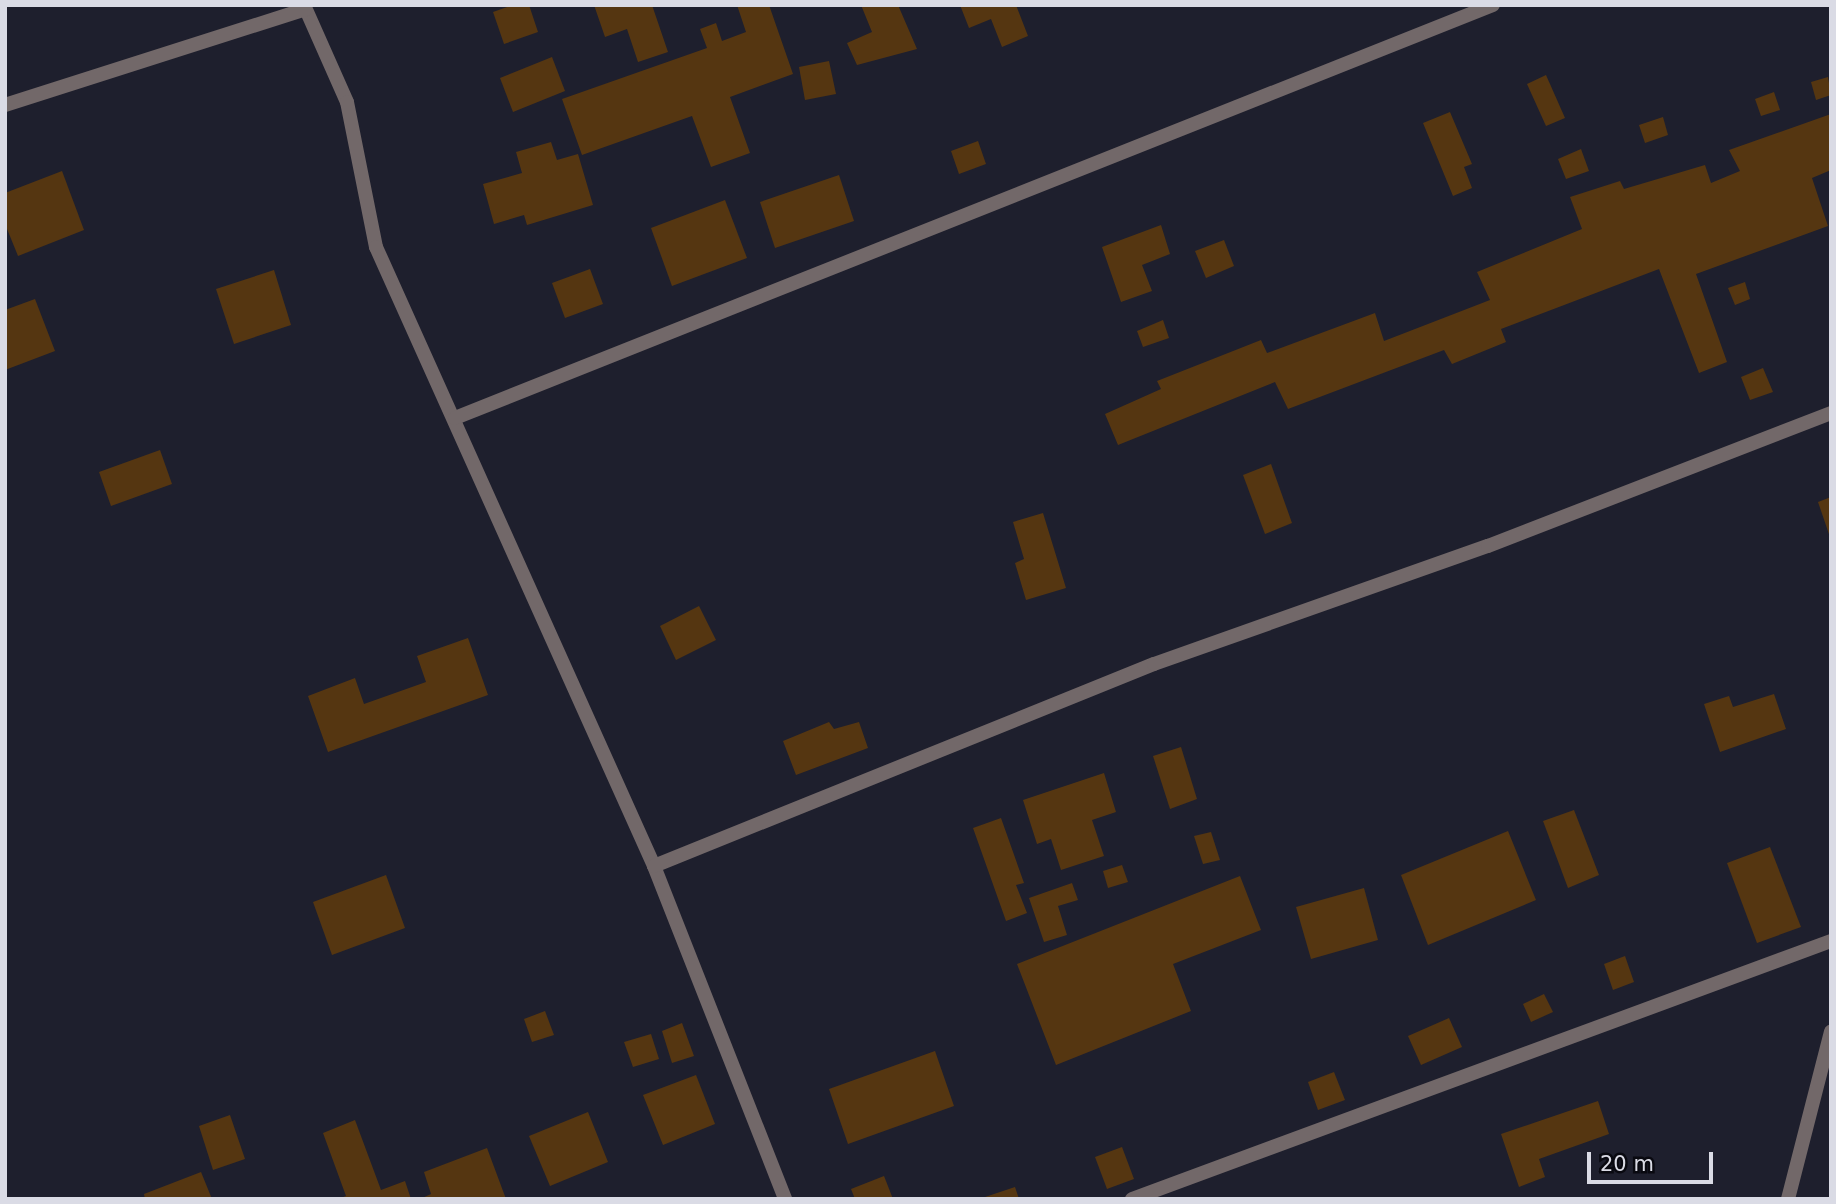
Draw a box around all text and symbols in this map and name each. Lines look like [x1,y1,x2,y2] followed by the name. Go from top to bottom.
[1591,1138,1717,1182] scale bar
[1600,1152,1654,1176] text: 20 m

